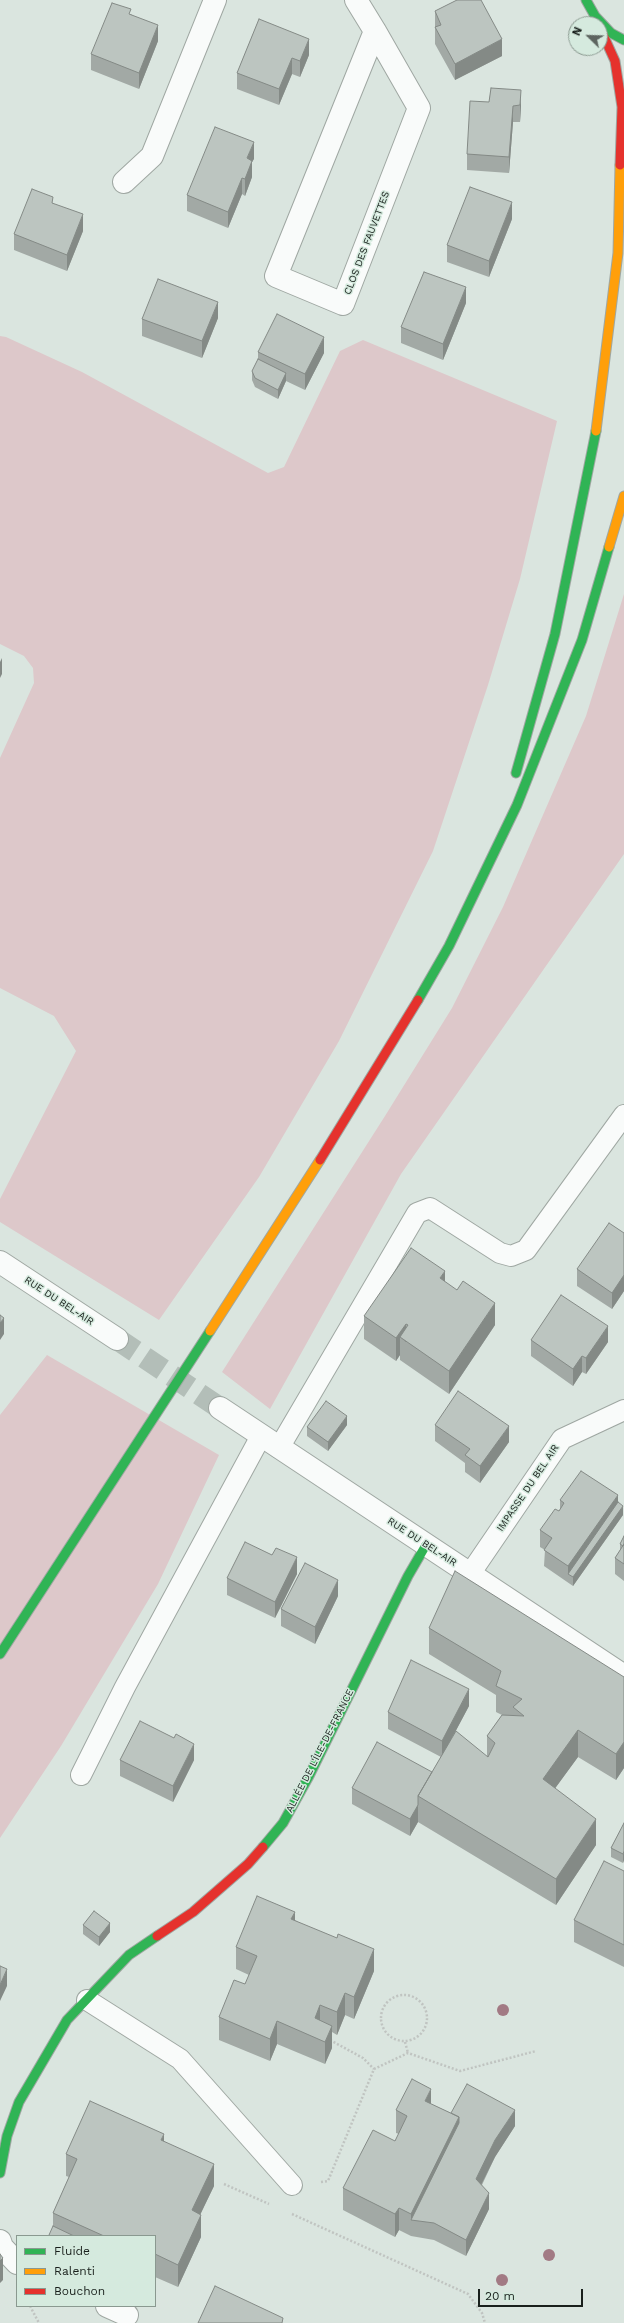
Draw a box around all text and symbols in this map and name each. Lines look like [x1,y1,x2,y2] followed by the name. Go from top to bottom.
[568,16,608,56] north arrow
[570,25,585,38] text: N
[342,190,392,296] street label: CLOS DES FAUVETTES
[22,1274,96,1328] street label: RUE DU BEL-AIR
[494,1442,562,1534] street label: IMPASSE DU BEL AIR
[385,1515,459,1569] street label: RUE DU BEL-AIR
[284,1687,356,1815] street label: ALLÉE DE L'ÎLE-DE-FRANCE
[16,2235,156,2307] legend
[54,2244,90,2258] text: Fluide
[54,2264,95,2278] text: Ralenti
[480,2281,585,2307] scale bar
[54,2284,105,2298] text: Bouchon
[485,2289,515,2303] text: 20 m

